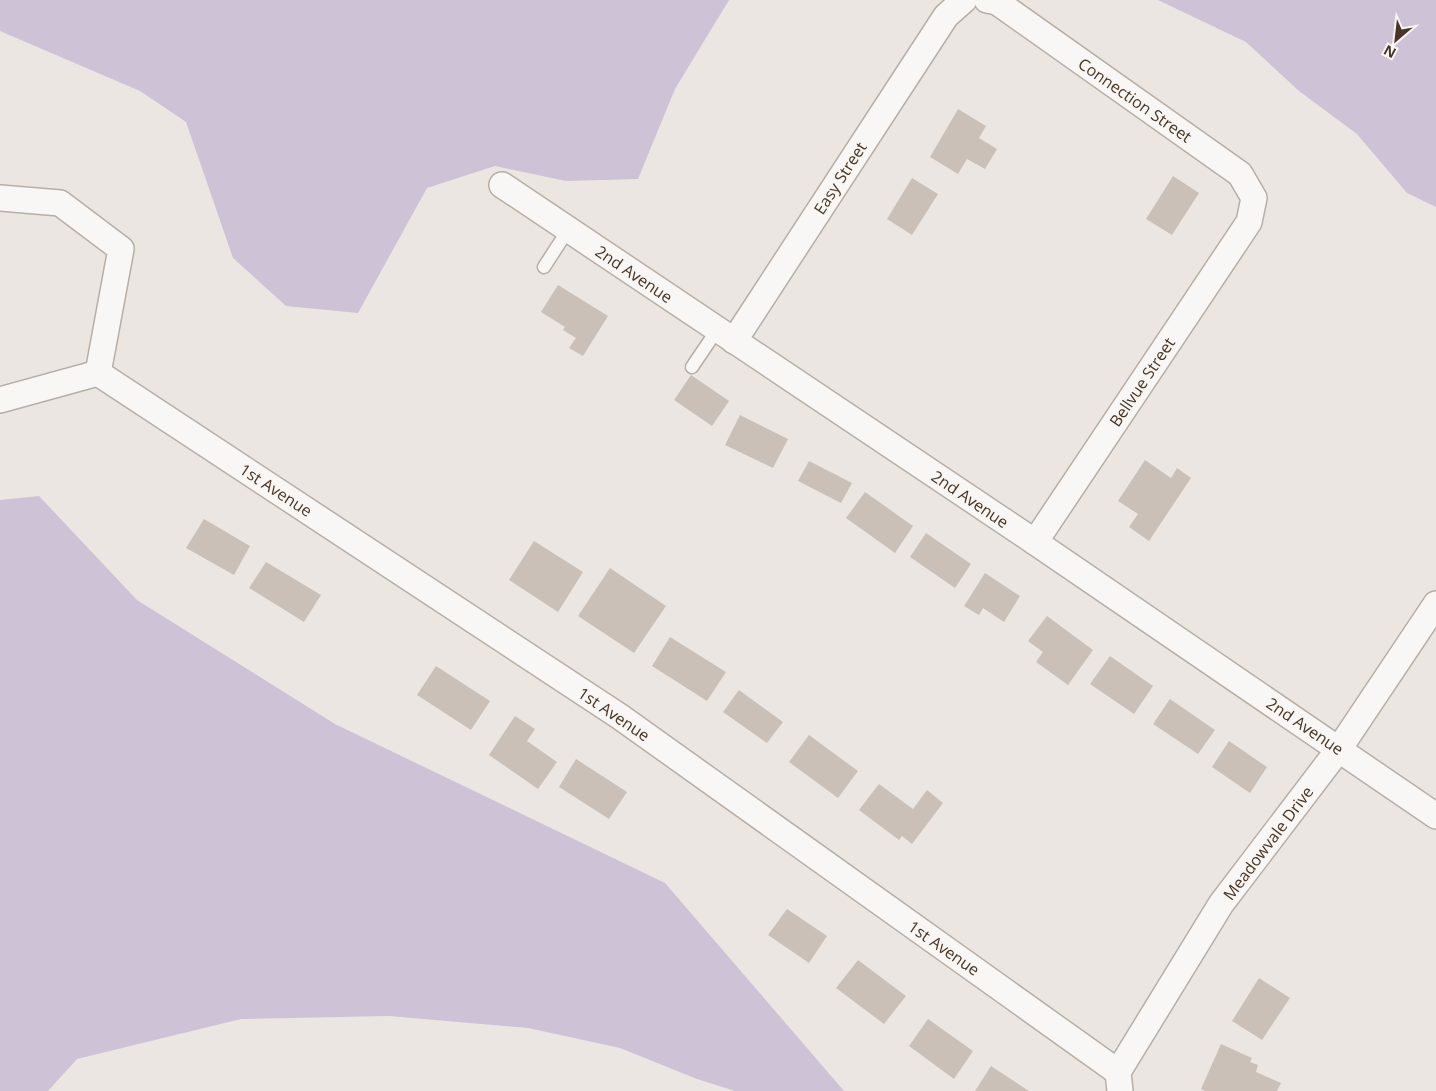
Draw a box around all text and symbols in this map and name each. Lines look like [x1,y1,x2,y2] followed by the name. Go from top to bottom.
[1371,15,1421,65] north arrow
[1380,41,1399,63] text: N
[1074,53,1196,148] street label: Connection Street
[808,137,872,218] street label: Easy Street
[591,240,677,308] street label: 2nd Avenue
[1104,333,1180,431] street label: Bellvue Street
[235,458,317,522] street label: 1st Avenue
[927,465,1013,533] street label: 2nd Avenue
[574,682,654,746] street label: 1st Avenue
[1262,692,1348,760] street label: 2nd Avenue
[1218,782,1318,904] street label: Meadowvale Drive
[904,915,984,981] street label: 1st Avenue

